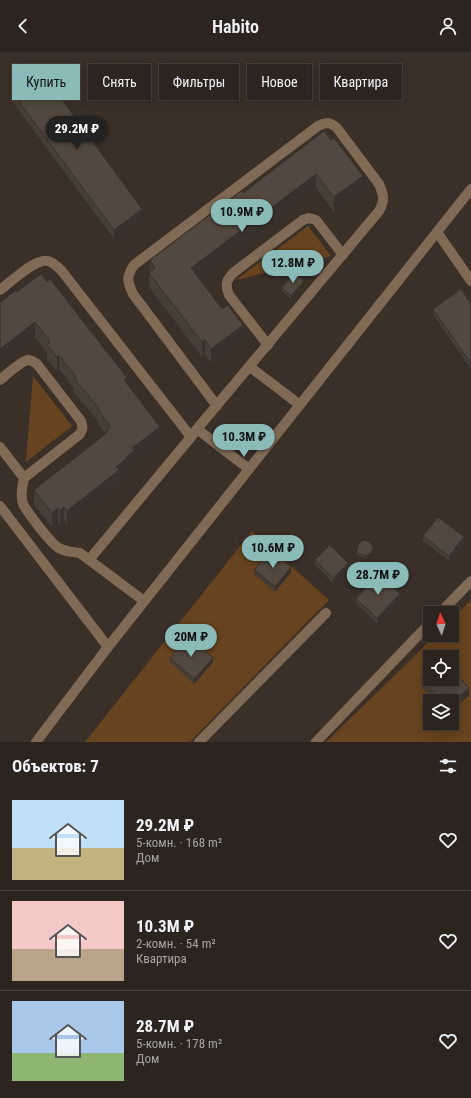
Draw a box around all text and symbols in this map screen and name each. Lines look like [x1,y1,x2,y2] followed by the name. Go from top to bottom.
[12,15,34,37] icon: back
[437,15,459,37] icon: person
[212,16,259,37] text: Habito
[12,64,80,100] chip: Купить
[88,64,151,100] chip: Снять
[159,64,239,100] chip: Фильтры
[247,64,312,100] chip: Новое
[320,64,402,100] chip: Квартира
[40,116,114,150] pin: 29.2M ₽
[55,121,99,136] text: 29.2M ₽
[205,199,279,233] pin: 10.9M ₽
[220,204,264,219] text: 10.9M ₽
[256,250,330,284] pin: 12.8M ₽
[271,255,315,270] text: 12.8M ₽
[207,424,281,458] pin: 10.3M ₽
[222,429,266,444] text: 10.3M ₽
[236,535,310,569] pin: 10.6M ₽
[251,540,295,555] text: 10.6M ₽
[341,562,415,596] pin: 28.7M ₽
[356,567,400,582] text: 28.7M ₽
[423,606,459,642] north arrow
[423,606,459,730] map controls
[163,624,219,658] pin: 20M ₽
[174,629,208,644] text: 20M ₽
[423,650,459,686] button: locate
[423,694,459,730] button: layers
[437,755,459,777] icon: filters
[12,756,99,776] text: Объектов: 7
[136,815,194,835] text: 29.2M ₽
[44,816,92,864] icon: home
[437,829,459,851] icon: heart
[136,835,222,850] text: 5-комн. · 168 m²
[136,850,160,865] text: Дом
[136,916,194,936] text: 10.3M ₽
[44,917,92,965] icon: home
[437,930,459,952] icon: heart
[136,936,216,951] text: 2-комн. · 54 m²
[136,951,187,966] text: Квартира
[136,1016,194,1036] text: 28.7M ₽
[44,1017,92,1065] icon: home
[437,1030,459,1052] icon: heart
[136,1036,222,1051] text: 5-комн. · 178 m²
[136,1051,160,1066] text: Дом

